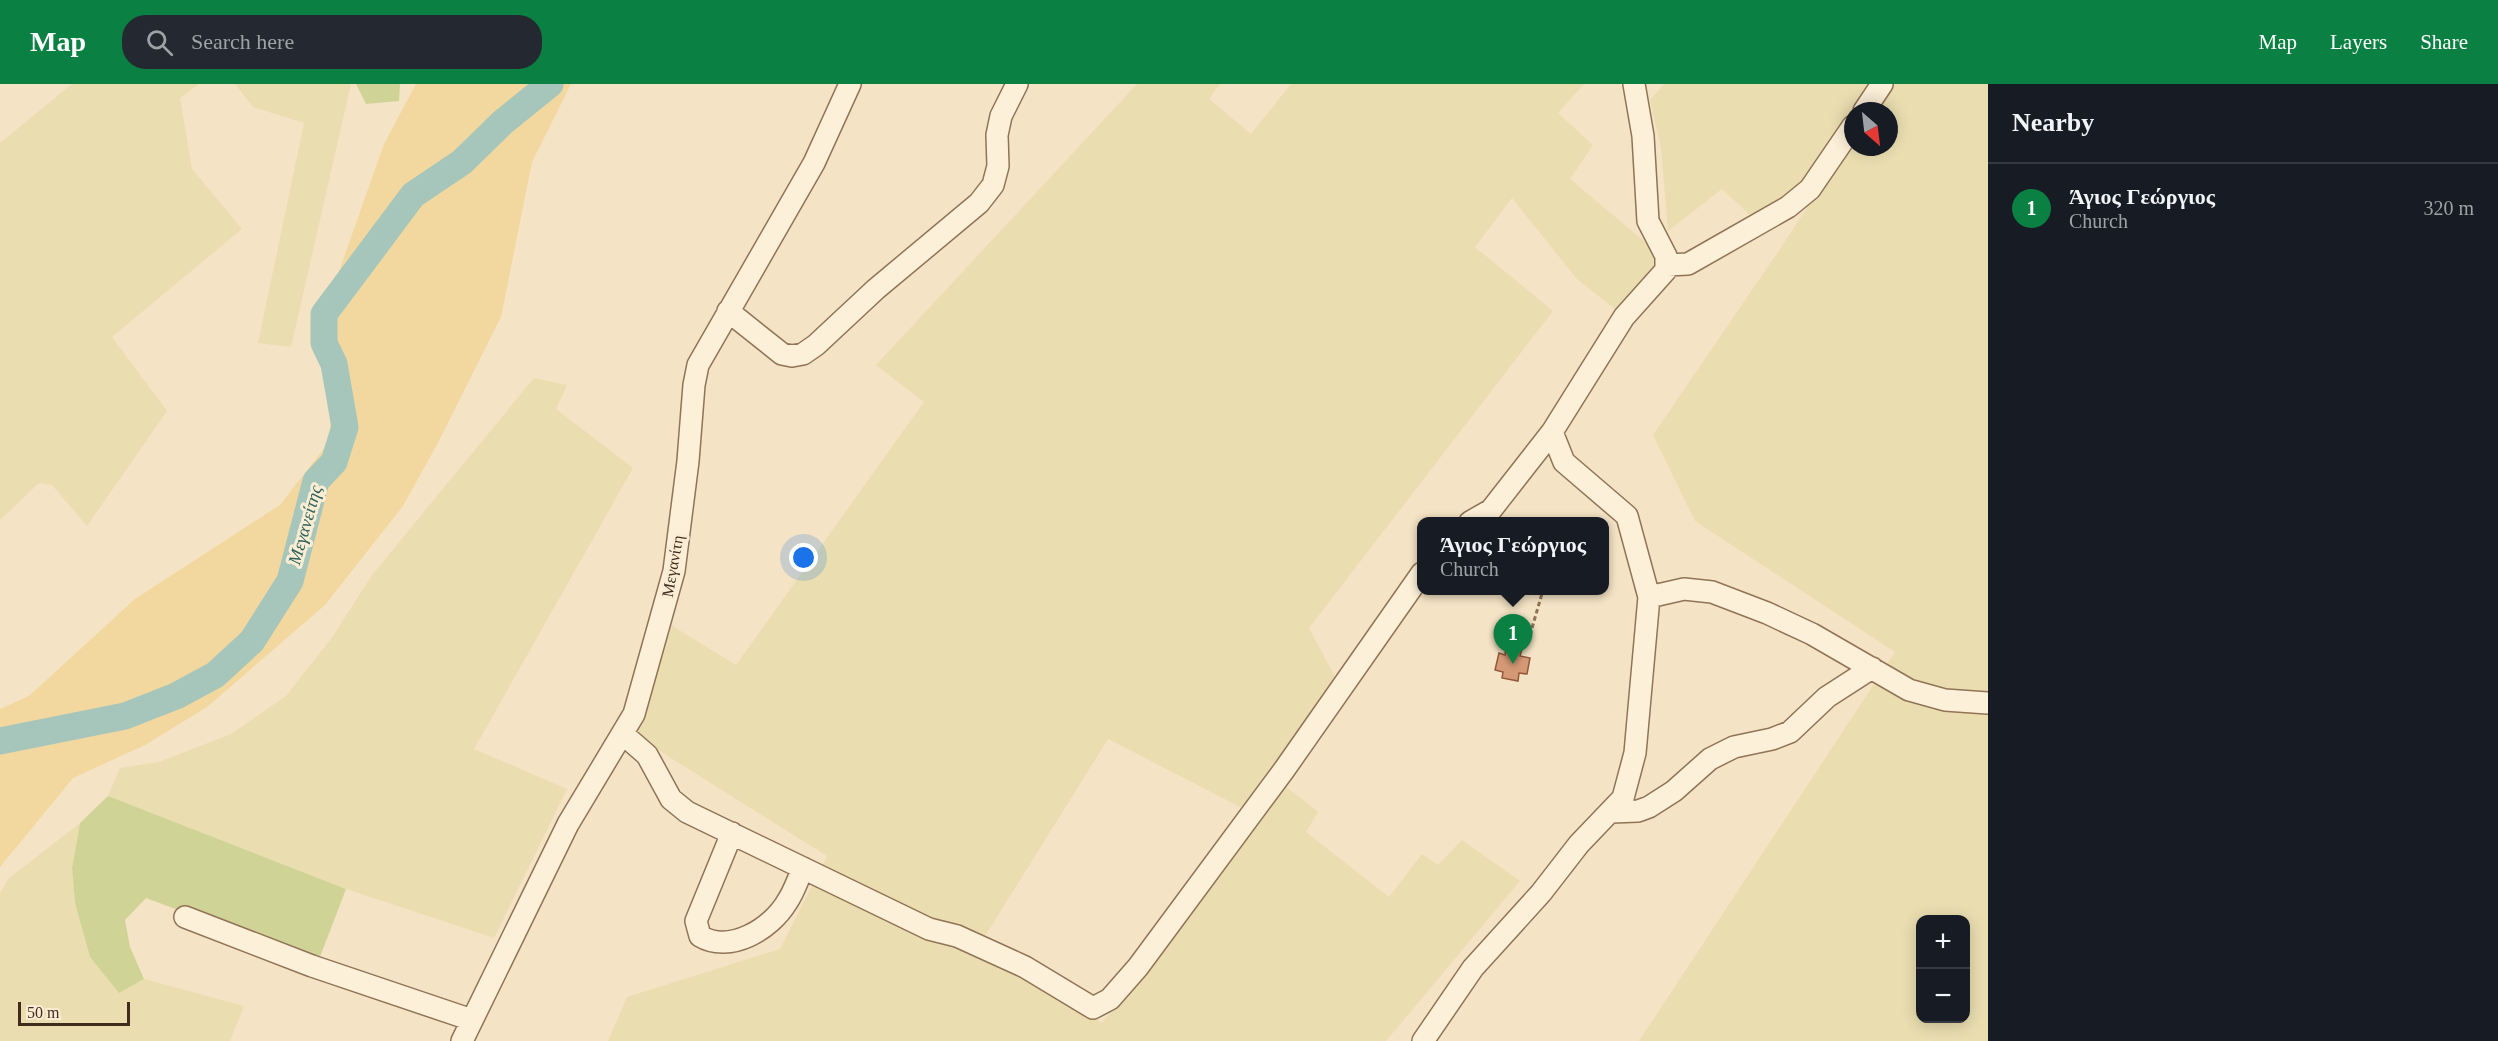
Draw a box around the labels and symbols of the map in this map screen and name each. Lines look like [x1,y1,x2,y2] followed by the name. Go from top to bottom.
[1844,102,1898,156] north arrow
[284,482,326,568] water label: Μεγανείτης
[659,534,687,599] street label: Μεγανίτη
[789,543,818,572] your location
[1494,614,1532,664] pin: 1
[18,999,130,1026] scale bar

